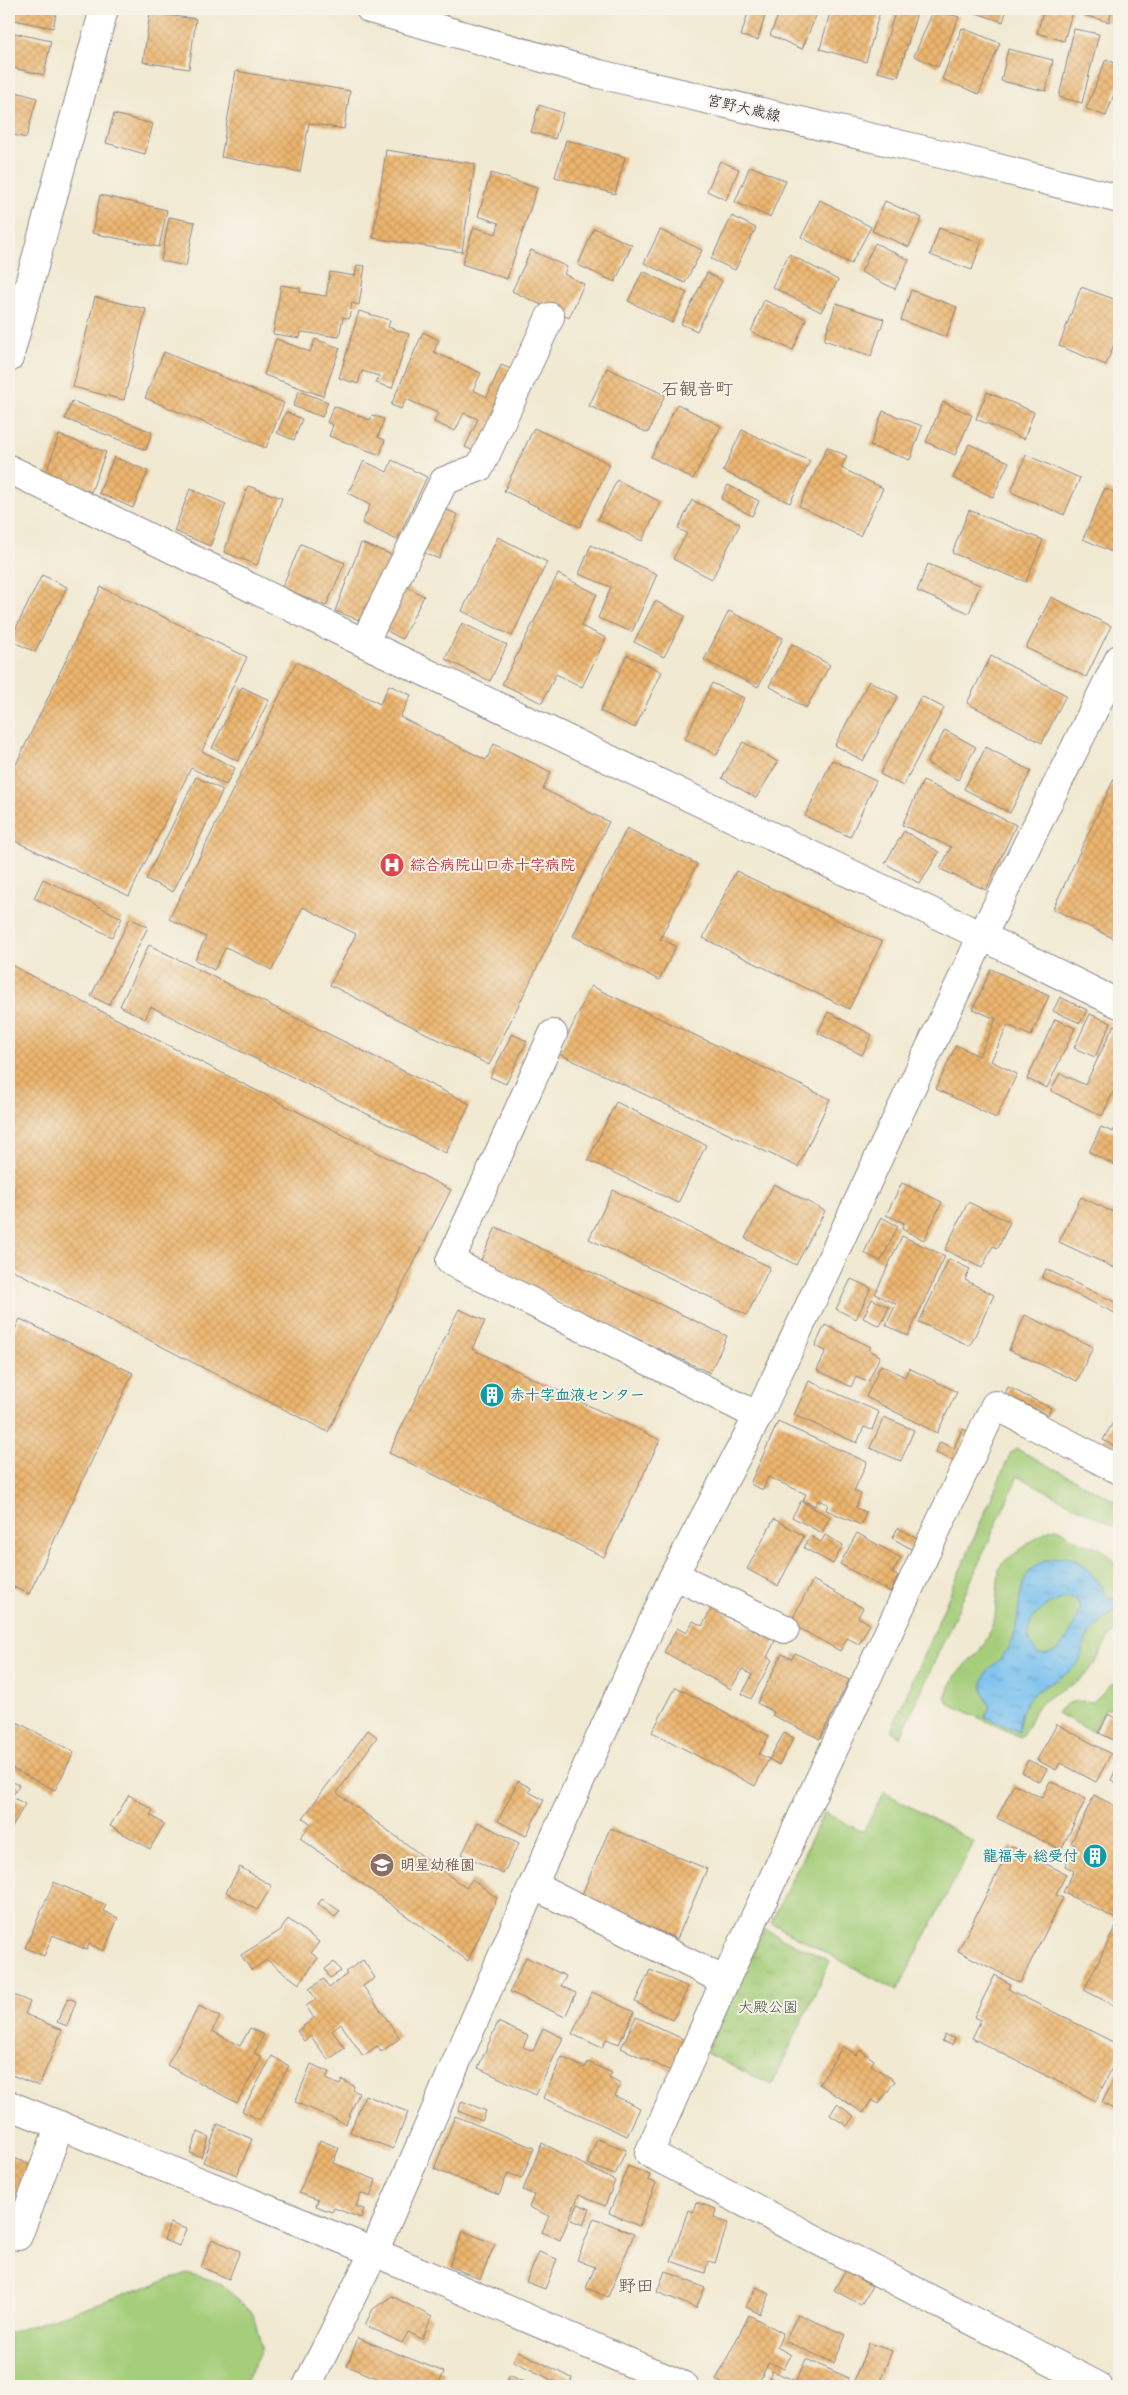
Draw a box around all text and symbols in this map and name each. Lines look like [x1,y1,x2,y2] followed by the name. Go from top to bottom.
[705,90,783,126] street label: 宮野大歳線
[661,377,733,401] district label: 石観音町
[379,852,405,878] hospital icon: 綜合病院山口赤十字病院
[410,855,575,875] place label: 綜合病院山口赤十字病院
[479,1382,505,1408] building icon: 赤十字血液センター
[510,1385,645,1405] place label: 赤十字血液センター
[1082,1843,1108,1869] building icon: 龍福寺 総受付
[983,1846,1078,1866] place label: 龍福寺 総受付
[369,1852,395,1878] school or university icon: 明星幼稚園
[400,1855,475,1875] place label: 明星幼稚園
[738,1997,798,2017] park label: 大殿公園
[618,2274,654,2298] district label: 野田

